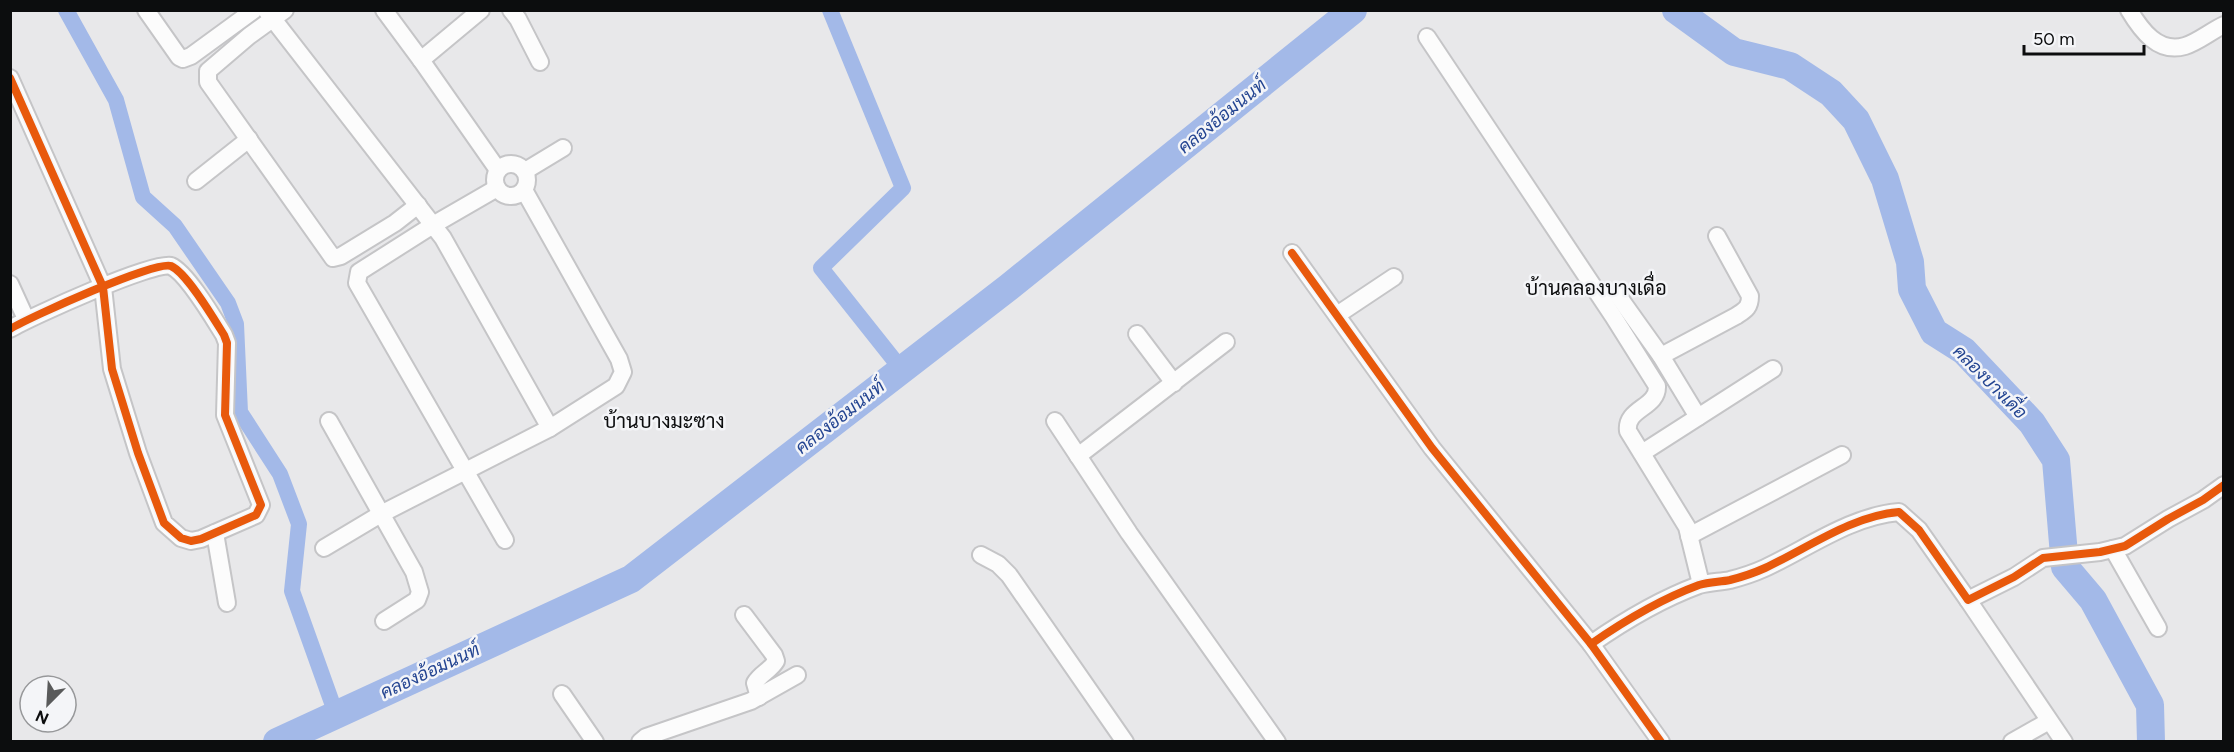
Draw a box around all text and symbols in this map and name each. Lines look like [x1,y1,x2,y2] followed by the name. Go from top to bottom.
[2024,18,2144,56] scale bar
[2033,28,2075,50] text: 50 m
[1172,70,1273,158] water label: คลองอ้อมนนท์
[1525,271,1667,300] district label: บ้านคลองบางเดื่อ
[1949,337,2035,423] water label: คลองบางเดื่อ
[790,372,891,459] water label: คลองอ้อมนนท์
[603,409,725,433] district label: บ้านบางมะซาง
[376,635,486,704] water label: คลองอ้อมนนท์
[18,674,78,734] north arrow
[33,706,52,728] text: N

